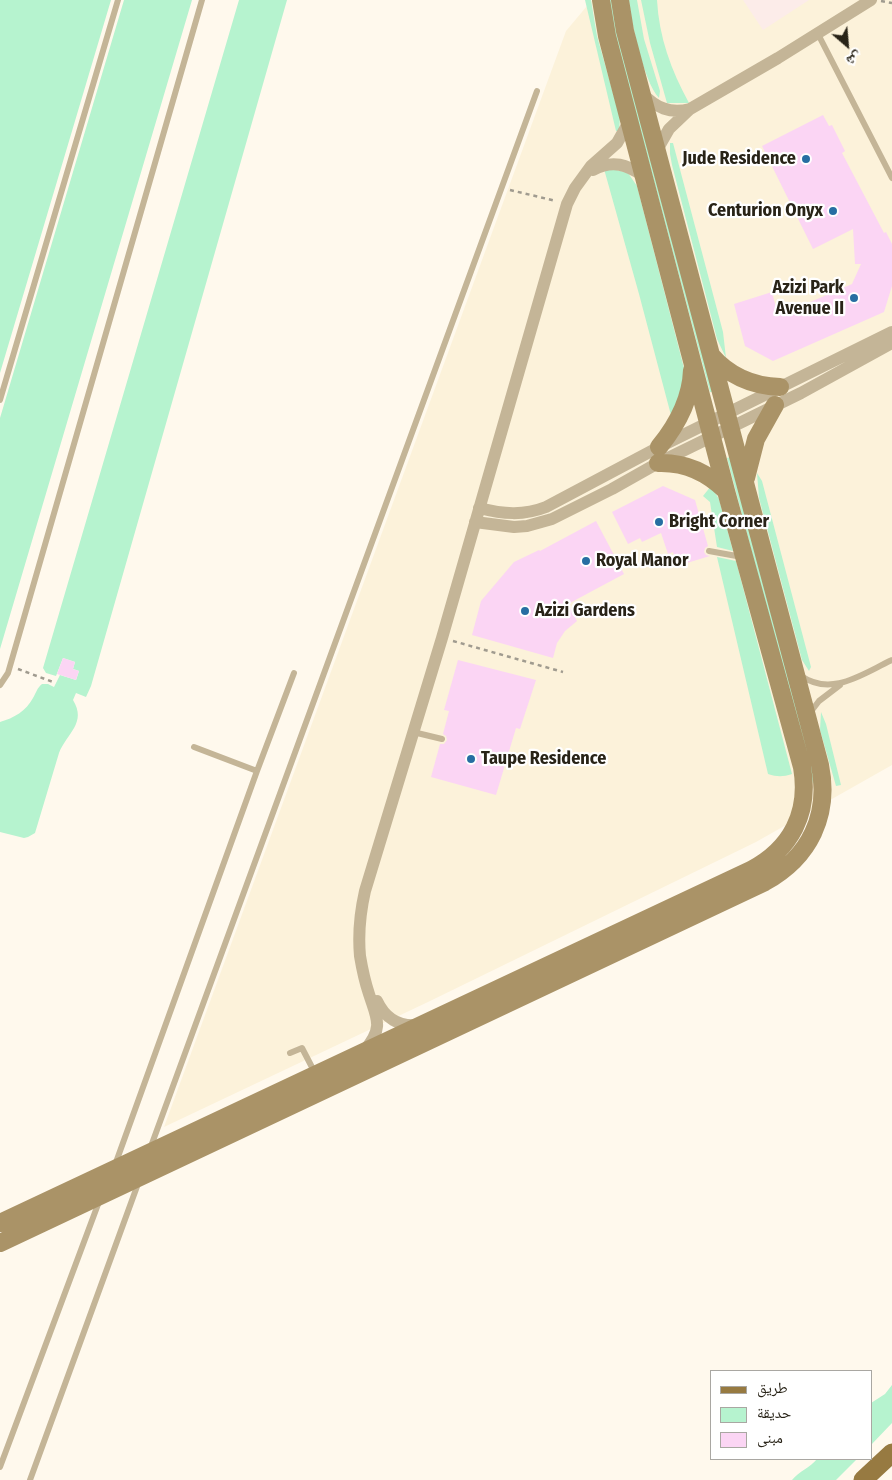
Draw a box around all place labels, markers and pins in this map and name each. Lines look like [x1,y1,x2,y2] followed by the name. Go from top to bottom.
[682,148,796,170] place label: Jude Residence
[800,153,812,165] marker: Jude Residence
[708,200,823,222] place label: Centurion Onyx
[827,205,839,217] marker: Centurion Onyx
[772,277,844,320] place label: Azizi Park Avenue II
[848,292,860,304] marker: Azizi Park Avenue II
[669,511,769,533] place label: Bright Corner
[653,516,665,528] marker: Bright Corner
[596,550,689,572] place label: Royal Manor
[580,555,592,567] marker: Royal Manor
[535,600,635,622] place label: Azizi Gardens
[519,605,531,617] marker: Azizi Gardens
[481,748,606,770] place label: Taupe Residence
[465,753,477,765] marker: Taupe Residence

